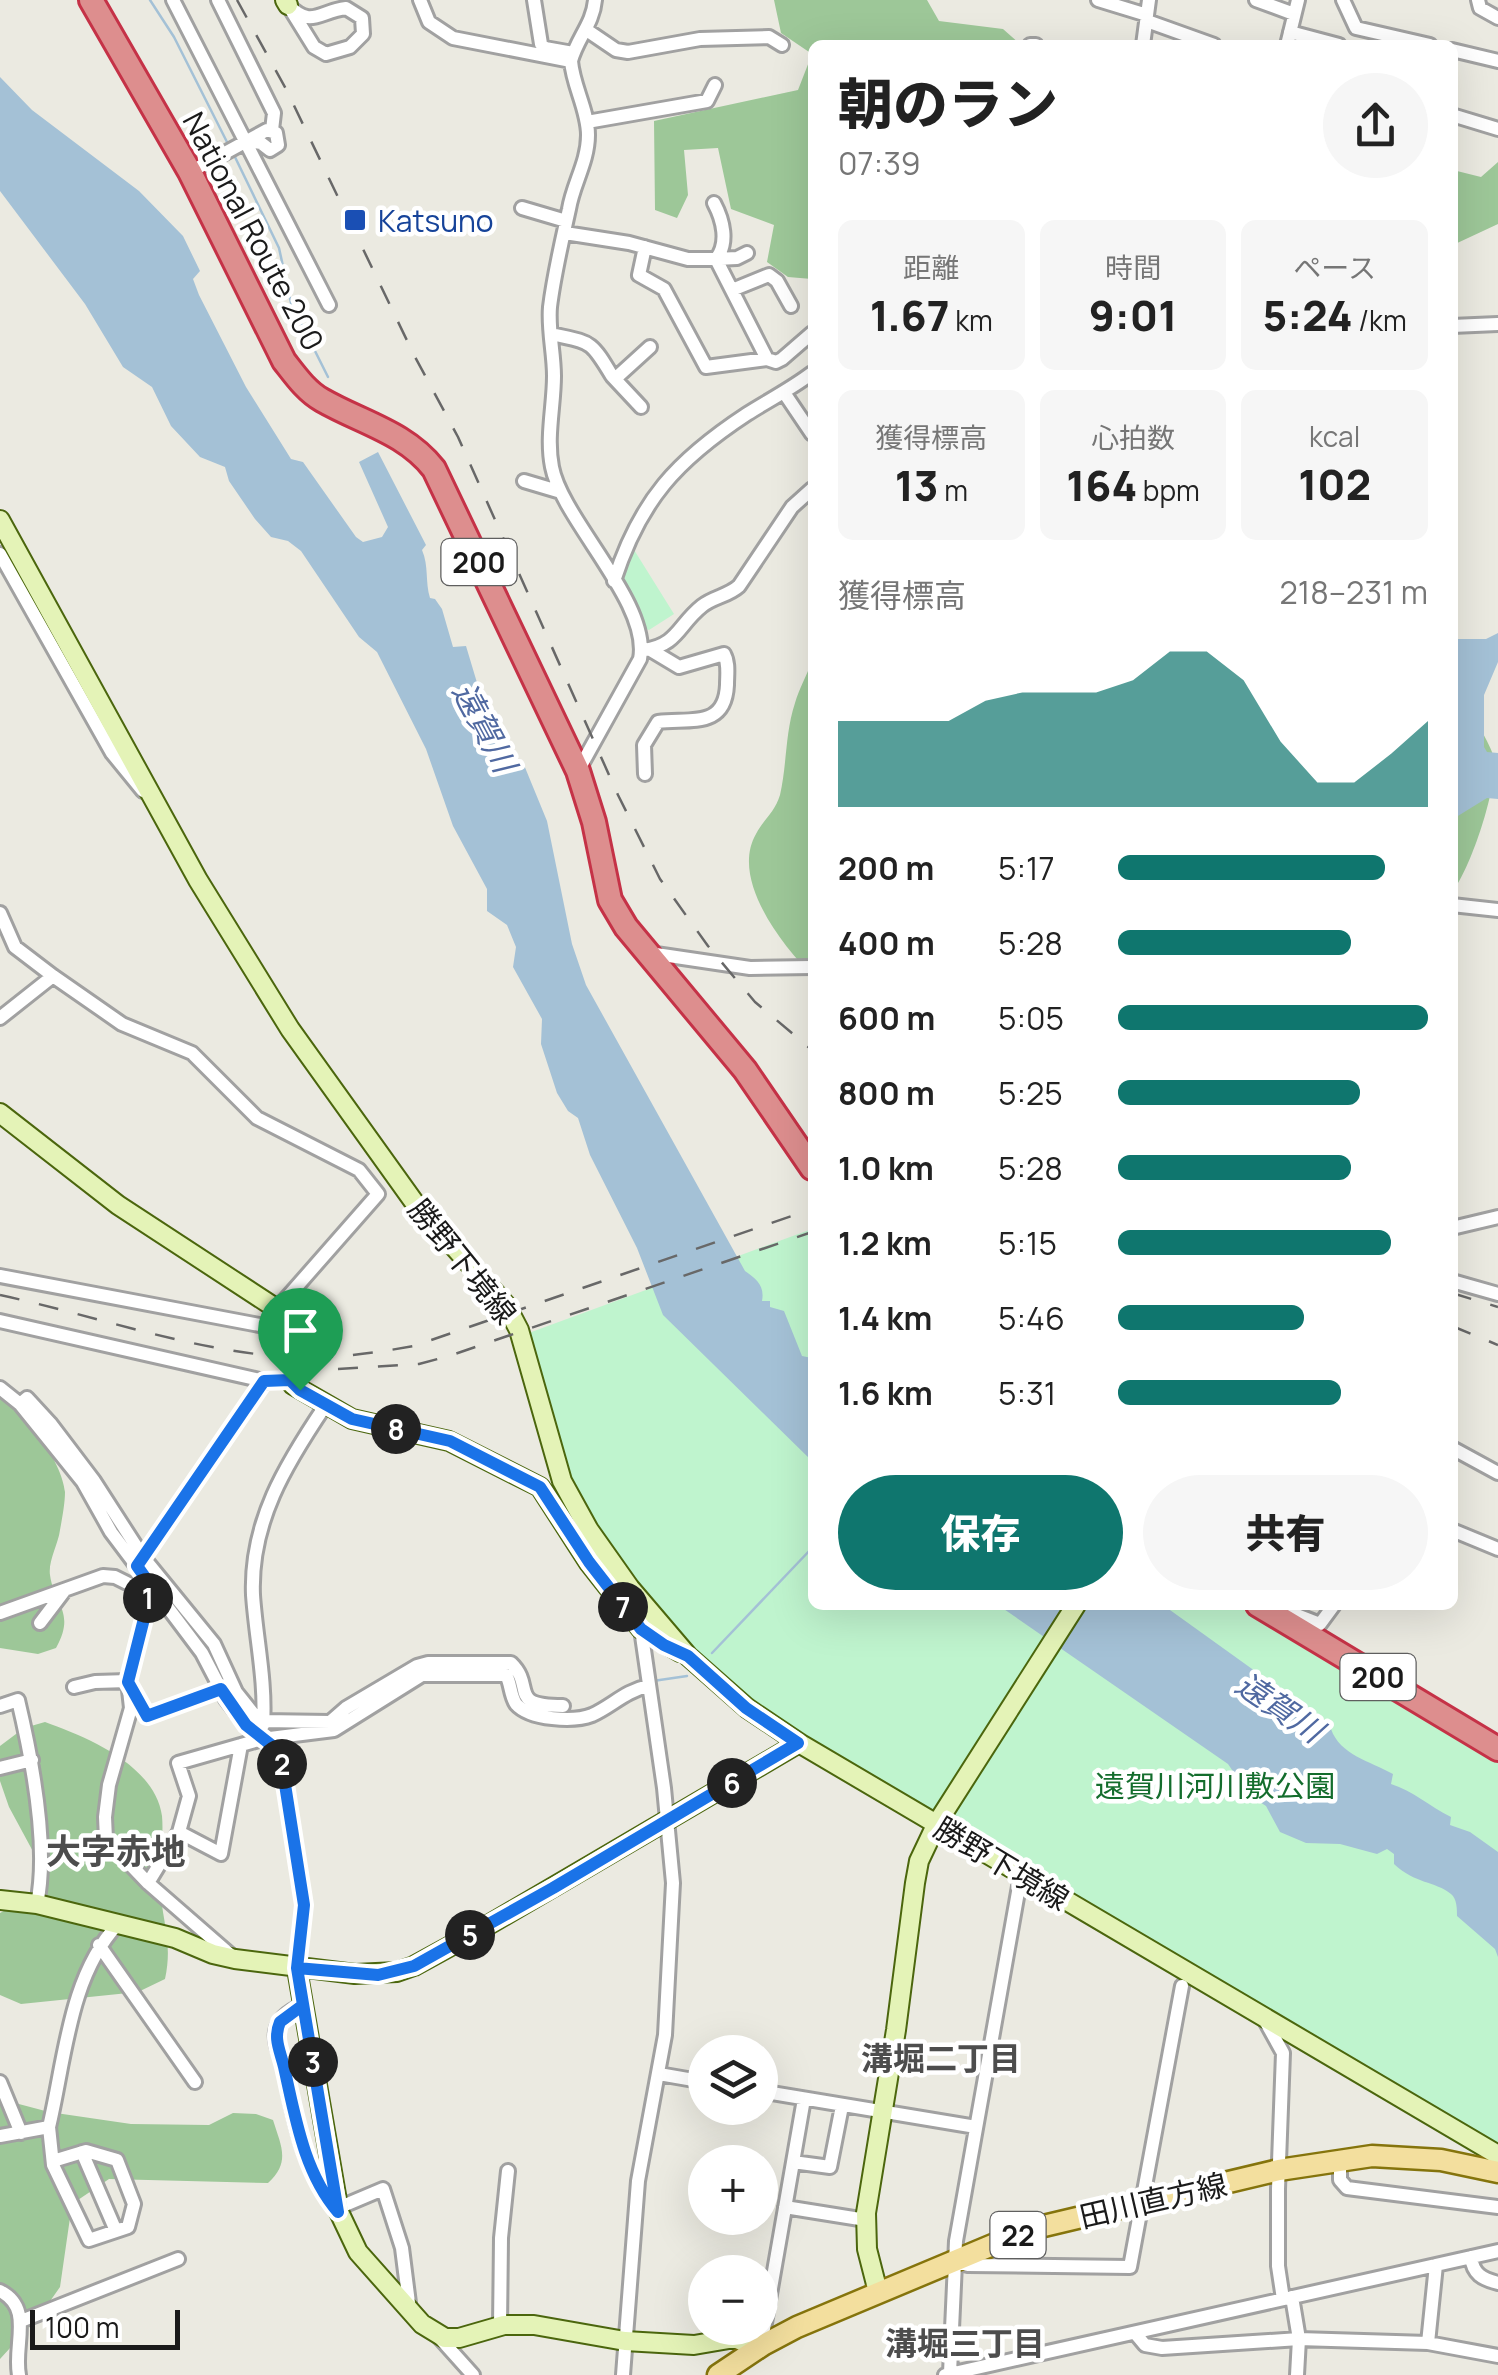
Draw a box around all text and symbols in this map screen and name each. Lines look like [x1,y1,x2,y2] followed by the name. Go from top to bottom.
[838,65,1058,141] text: 朝のラン
[1323,73,1428,178] button: share
[174,105,334,357] street label: National Route 200
[838,141,921,185] text: 07:39
[378,200,494,241] place label: Katsuno
[342,207,368,233] marker: Katsuno
[903,248,959,286] text: 距離
[1105,248,1161,286] text: 時間
[1293,248,1376,286] text: ペース
[870,286,950,344] text: 1.67
[1089,286,1177,344] text: 9:01
[1263,286,1353,344] text: 5:24
[950,301,993,339] text: km
[1353,301,1407,339] text: /km
[1309,417,1360,455] text: kcal
[875,418,987,456] text: 獲得標高
[1091,418,1175,456] text: 心拍数
[1298,455,1371,513] text: 102
[895,456,939,514] text: 13
[1066,456,1137,514] text: 164
[939,471,968,509] text: m
[1137,471,1200,509] text: bpm
[442,539,516,585] road number: 200
[1279,570,1428,614] text: 218–231 m
[838,573,966,617] text: 獲得標高
[443,674,528,782] water label: 遠賀川
[838,846,934,890] text: 200 m
[998,846,1055,890] text: 5:17
[838,921,935,965] text: 400 m
[998,921,1063,965] text: 5:28
[838,996,935,1040] text: 600 m
[998,996,1064,1040] text: 5:05
[838,1071,935,1115] text: 800 m
[998,1071,1063,1115] text: 5:25
[838,1146,934,1190] text: 1.0 km
[998,1146,1063,1190] text: 5:28
[400,1190,526,1332] street label: 勝野下境線
[838,1221,932,1265] text: 1.2 km
[998,1221,1057,1265] text: 5:15
[258,1288,343,1391] pin
[838,1296,932,1340] text: 1.4 km
[998,1296,1065,1340] text: 5:46
[273,1303,328,1358] icon: arrive
[838,1371,933,1415] text: 1.6 km
[998,1371,1056,1415] text: 5:31
[371,1404,421,1454] pin: 8
[387,1410,405,1448] text: 8
[838,1475,1123,1590] button: 保存
[1143,1475,1428,1590] button: 共有
[123,1573,173,1623] pin: 1
[142,1579,154,1617] text: 1
[598,1582,648,1632] pin: 7
[616,1588,630,1626] text: 7
[1340,1654,1416,1700] road number: 200
[1228,1662,1335,1754] water label: 遠賀川
[257,1739,307,1789] pin: 2
[274,1745,290,1783] text: 2
[707,1758,757,1808] pin: 6
[723,1764,741,1802] text: 6
[1095,1765,1335,1806] park label: 遠賀川河川敷公園
[927,1807,1077,1919] street label: 勝野下境線
[46,1827,186,1875] district label: 大字赤地
[445,1910,495,1960] pin: 5
[462,1916,478,1954] text: 5
[688,2035,778,2345] map controls
[688,2035,778,2125] button: layers
[861,2036,1021,2080] district label: 溝堀二丁目
[288,2037,338,2087] pin: 3
[305,2043,321,2081] text: 3
[688,2145,778,2235] button: +
[1075,2163,1231,2237] street label: 田川直方線
[990,2212,1046,2258] road number: 22
[688,2255,778,2345] button: −
[30,2305,180,2350] scale bar
[45,2308,119,2346] text: 100 m
[885,2321,1045,2365] district label: 溝堀三丁目

